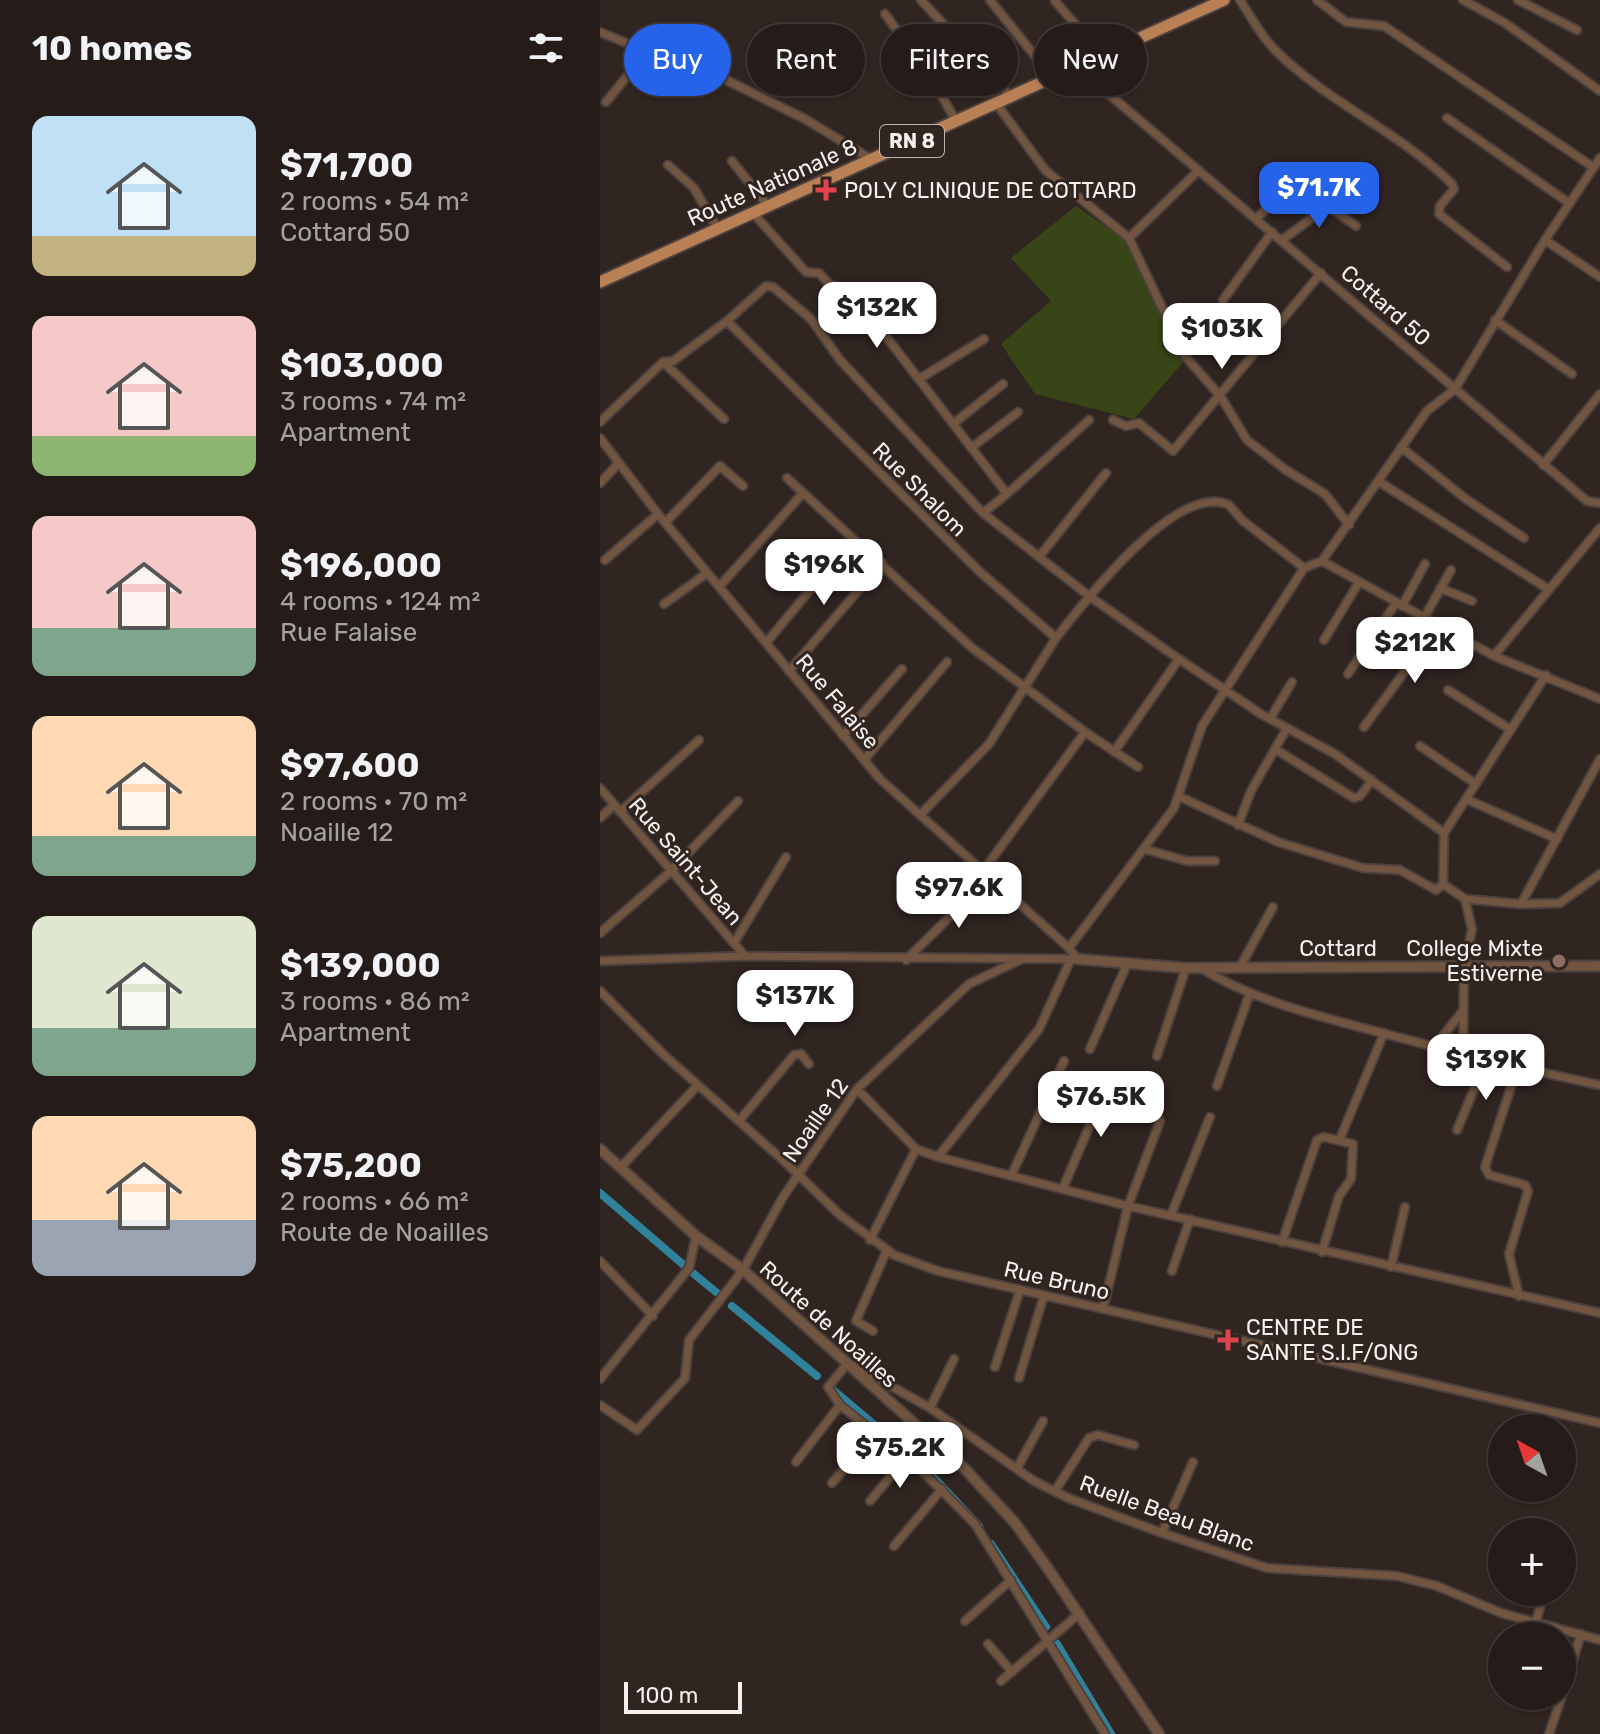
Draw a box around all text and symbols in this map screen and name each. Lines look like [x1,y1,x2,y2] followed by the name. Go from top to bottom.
[624,24,731,96] chip: Buy
[747,24,865,96] chip: Rent
[881,24,1018,96] chip: Filters
[1034,24,1147,96] chip: New
[524,26,568,70] icon: filters
[32,28,192,69] text: 10 homes
[880,125,944,157] road number: RN 8
[683,133,861,232] street label: Route Nationale 8
[280,145,413,186] text: $71,700
[96,148,192,244] icon: home
[1254,162,1384,230] pin: $71.7K
[1277,172,1361,203] text: $71.7K
[844,177,1137,204] place label: POLY CLINIQUE DE COTTARD
[815,179,837,201] marker: POLY CLINIQUE DE COTTARD
[280,186,469,217] text: 2 rooms · 54 m²
[280,217,410,248] text: Cottard 50
[1335,259,1436,352] street label: Cottard 50
[821,282,933,350] pin: $132K
[836,292,918,323] text: $132K
[1166,303,1278,371] pin: $103K
[1181,313,1263,344] text: $103K
[280,345,444,386] text: $103,000
[96,348,192,444] icon: home
[280,386,466,417] text: 3 rooms · 74 m²
[280,417,411,448] text: Apartment
[867,437,972,542] street label: Rue Shalom
[768,539,880,607] pin: $196K
[280,545,442,586] text: $196,000
[96,548,192,644] icon: home
[783,549,865,580] text: $196K
[280,586,480,617] text: 4 rooms · 124 m²
[280,617,417,648] text: Rue Falaise
[1359,617,1471,685] pin: $212K
[1374,627,1456,658] text: $212K
[790,648,885,754] street label: Rue Falaise
[280,745,420,786] text: $97,600
[96,748,192,844] icon: home
[280,786,467,817] text: 2 rooms · 70 m²
[623,792,748,931] street label: Rue Saint-Jean
[280,817,394,848] text: Noaille 12
[894,862,1024,930] pin: $97.6K
[915,872,1003,903] text: $97.6K
[1299,935,1377,962] street label: Cottard
[1406,935,1543,987] place label: College Mixte Estiverne
[280,945,441,986] text: $139,000
[96,948,192,1044] icon: home
[1550,952,1568,970] marker: College Mixte Estiverne
[739,970,851,1038] pin: $137K
[755,980,835,1011] text: $137K
[280,986,470,1017] text: 3 rooms · 86 m²
[280,1017,411,1048] text: Apartment
[1430,1034,1542,1102] pin: $139K
[1445,1044,1527,1075] text: $139K
[1036,1071,1166,1139] pin: $76.5K
[777,1073,854,1167] street label: Noaille 12
[1056,1081,1146,1112] text: $76.5K
[280,1145,422,1186] text: $75,200
[96,1148,192,1244] icon: home
[280,1186,469,1217] text: 2 rooms · 66 m²
[280,1217,489,1248] text: Route de Noailles
[754,1255,903,1394] street label: Route de Noailles
[1001,1255,1112,1306] street label: Rue Bruno
[1246,1314,1418,1366] place label: CENTRE DE SANTE S.I.F/ONG
[1217,1329,1239,1351] marker: CENTRE DE SANTE S.I.F/ONG
[1488,1414,1576,1502] north arrow
[1488,1414,1576,1710] map controls
[835,1422,965,1490] pin: $75.2K
[855,1432,945,1463] text: $75.2K
[1076,1469,1258,1558] street label: Ruelle Beau Blanc
[1488,1518,1576,1606] button: +
[1488,1622,1576,1710] button: −
[624,1678,742,1714] scale bar
[636,1682,698,1709] text: 100 m

